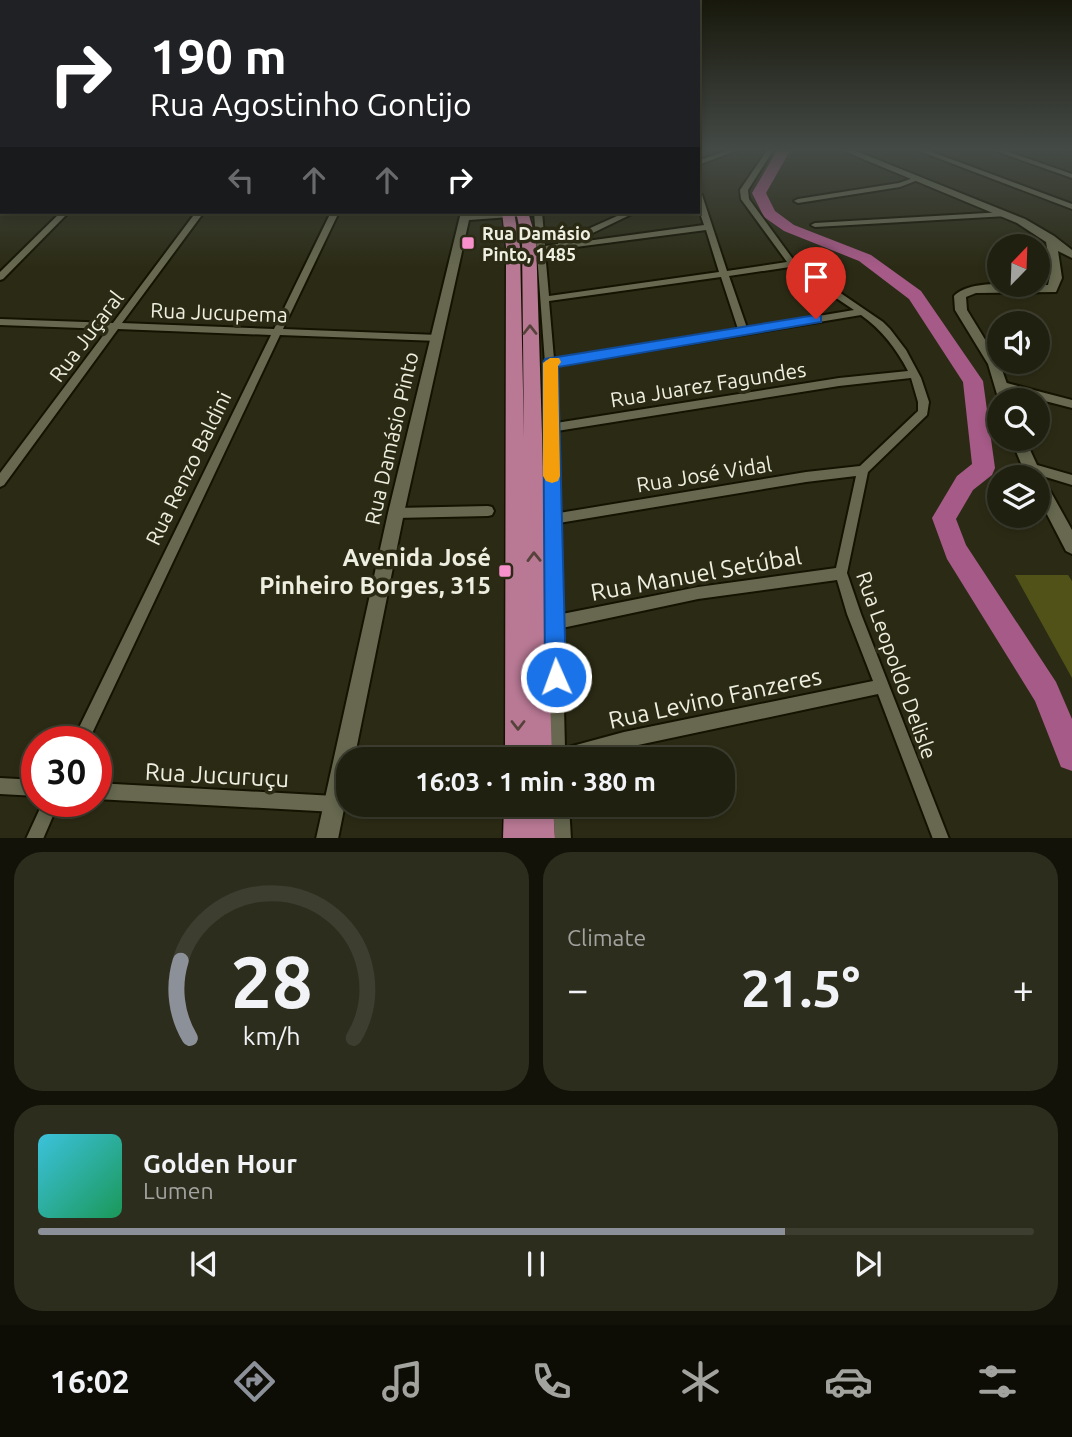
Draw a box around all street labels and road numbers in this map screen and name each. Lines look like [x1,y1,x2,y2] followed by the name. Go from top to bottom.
[44,286,128,386] street label: Rua Juçaral
[150,298,288,326] street label: Rua Jucupema
[359,349,423,527] street label: Rua Damásio Pinto
[608,357,808,411] street label: Rua Juarez Fagundes
[140,387,236,549] street label: Rua Renzo Baldini
[635,451,773,497] street label: Rua José Vidal
[588,542,804,606] street label: Rua Manuel Setúbal
[852,568,942,762] street label: Rua Leopoldo Delisle
[606,662,824,734] street label: Rua Levino Fanzeres
[144,758,290,792] street label: Rua Jucuruçu

